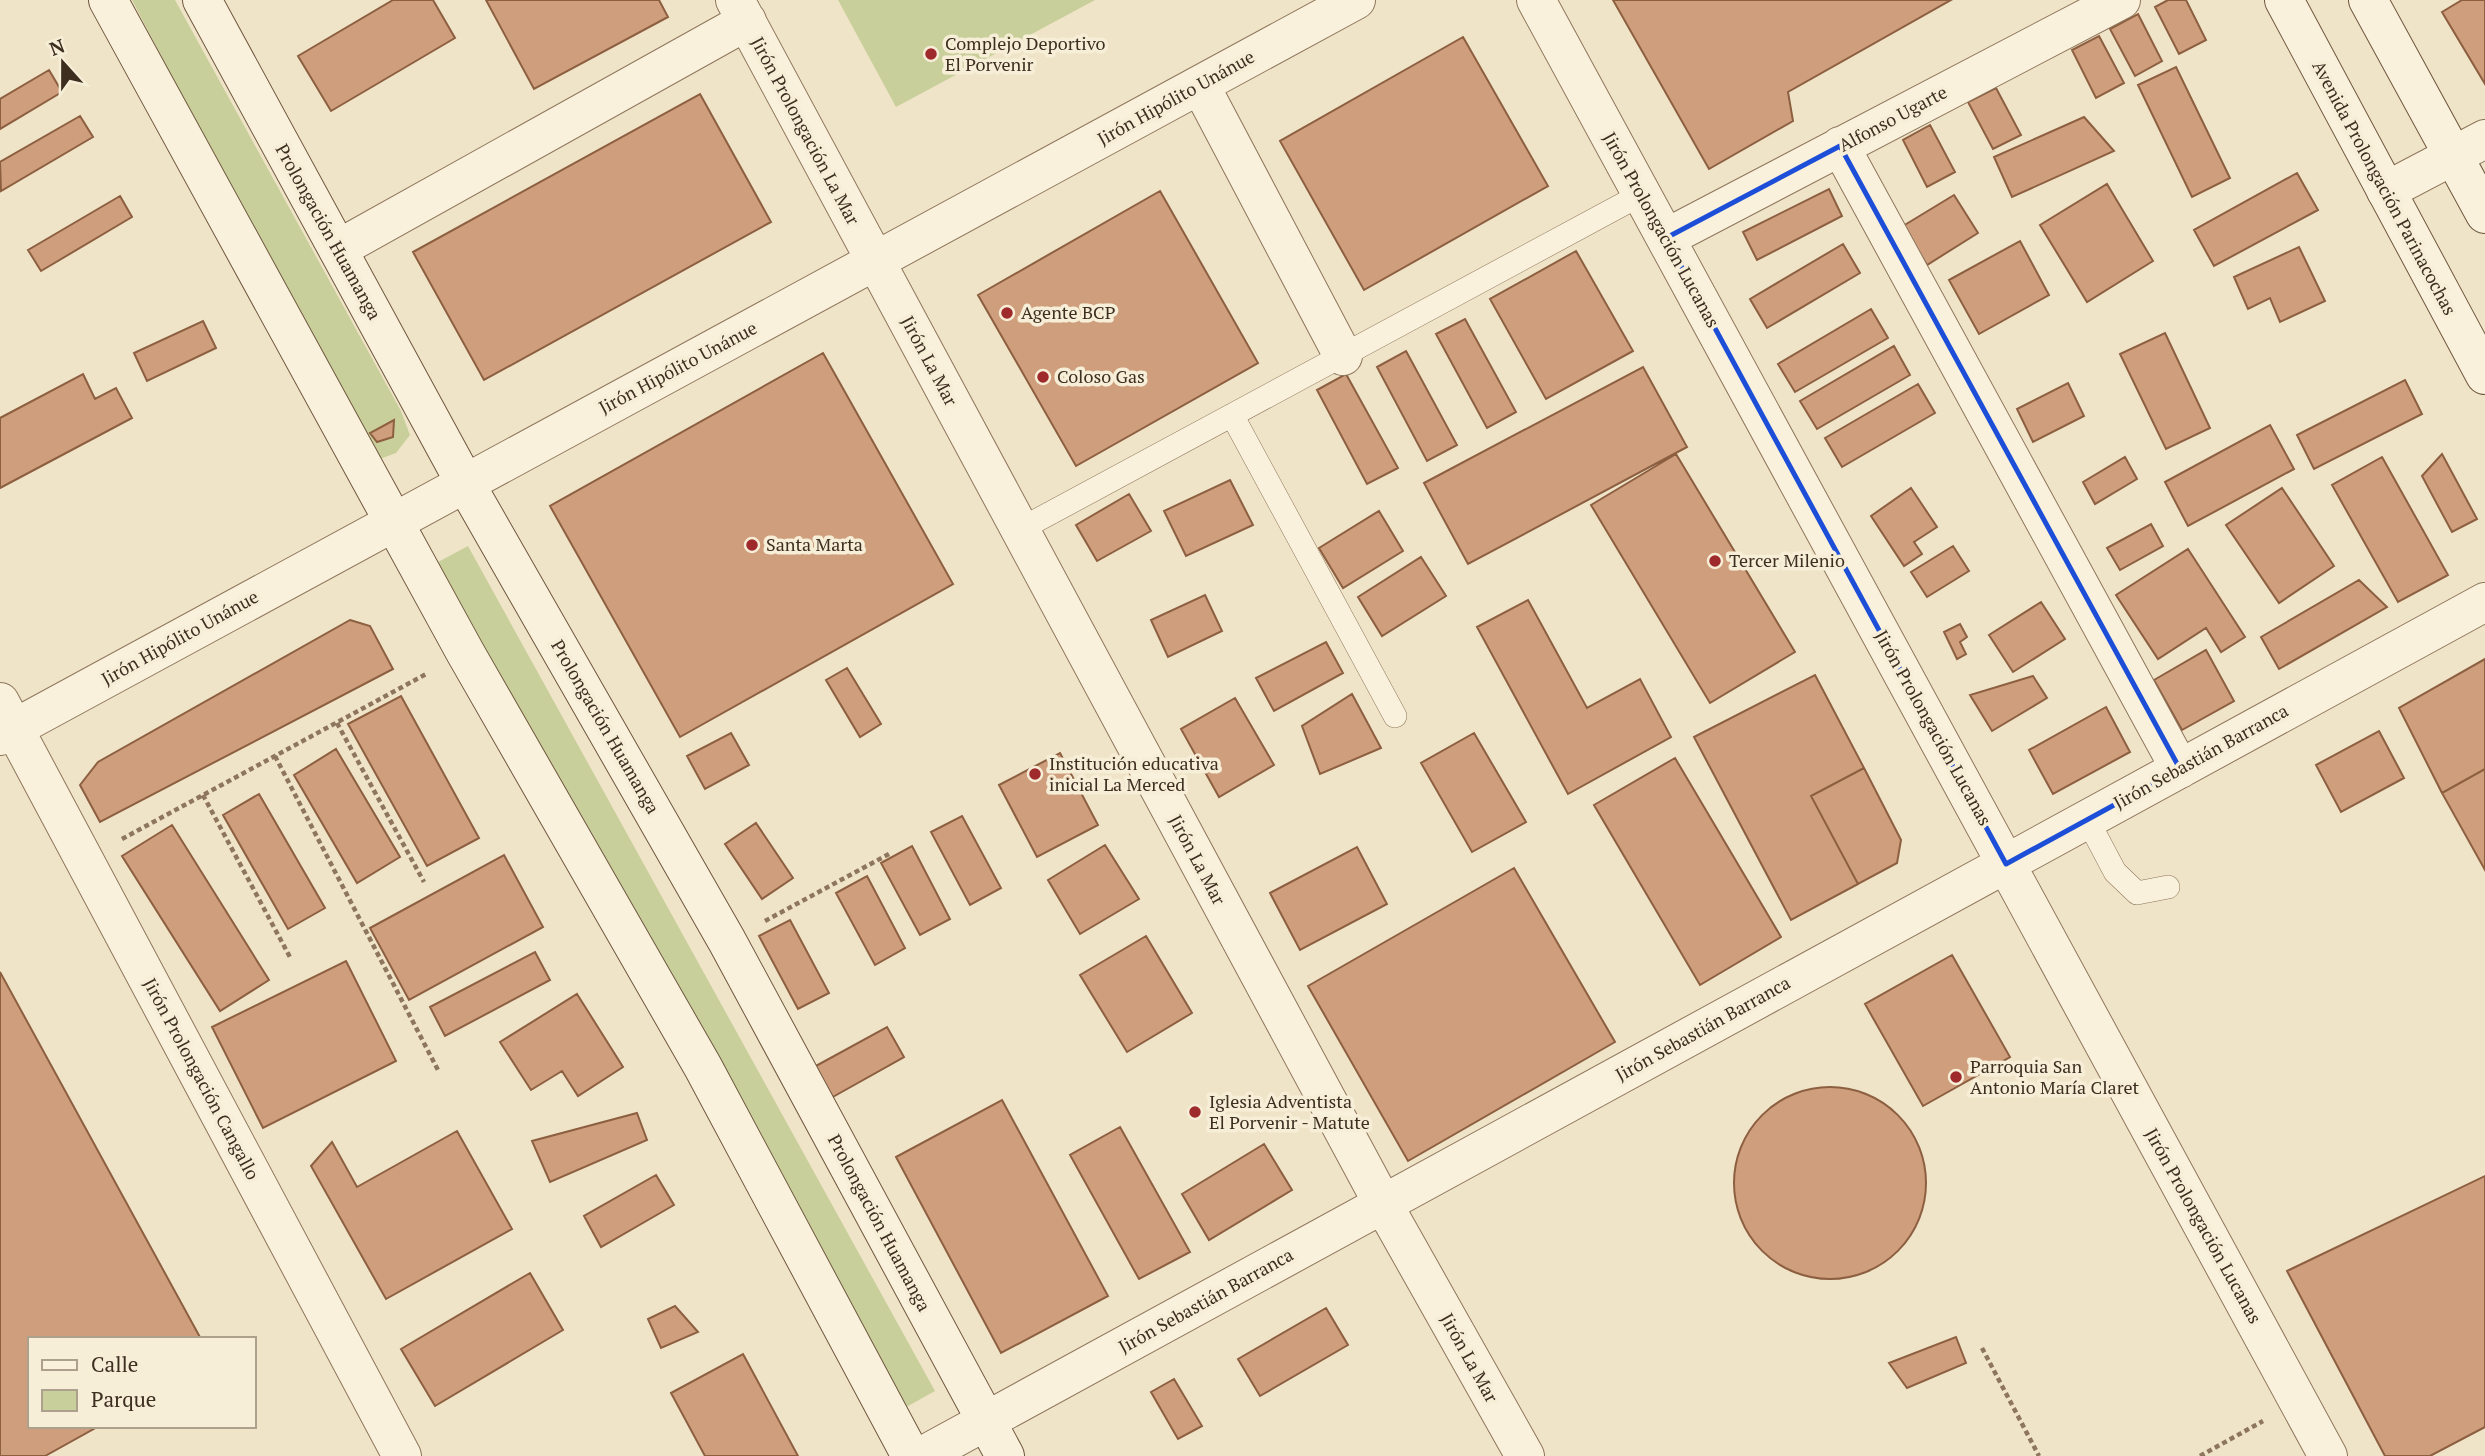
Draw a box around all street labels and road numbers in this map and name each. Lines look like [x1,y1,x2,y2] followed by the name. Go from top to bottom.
[746,32,866,229] street label: Jirón Prolongación La Mar
[1093,44,1258,150] street label: Jirón Hipólito Unánue
[2307,56,2462,319] street label: Avenida Prolongación Parinacochas
[1834,79,1951,157] street label: Alfonso Ugarte
[1598,128,1726,331] street label: Jirón Prolongación Lucanas
[271,139,387,324] street label: Prolongación Huamanga
[896,311,964,410] street label: Jirón La Mar
[594,315,761,419] street label: Jirón Hipólito Unánue
[97,584,262,690] street label: Jirón Hipólito Unánue
[1870,626,1998,829] street label: Jirón Prolongación Lucanas
[546,635,666,818] street label: Prolongación Huamanga
[2109,698,2292,814] street label: Jirón Sebastián Barranca
[1164,810,1232,909] street label: Jirón La Mar
[1611,970,1794,1086] street label: Jirón Sebastián Barranca
[138,973,265,1184] street label: Jirón Prolongación Cangallo
[2140,1124,2268,1327] street label: Jirón Prolongación Lucanas
[823,1130,937,1315] street label: Prolongación Huamanga
[1114,1242,1297,1358] street label: Jirón Sebastián Barranca
[1436,1309,1504,1406] street label: Jirón La Mar

